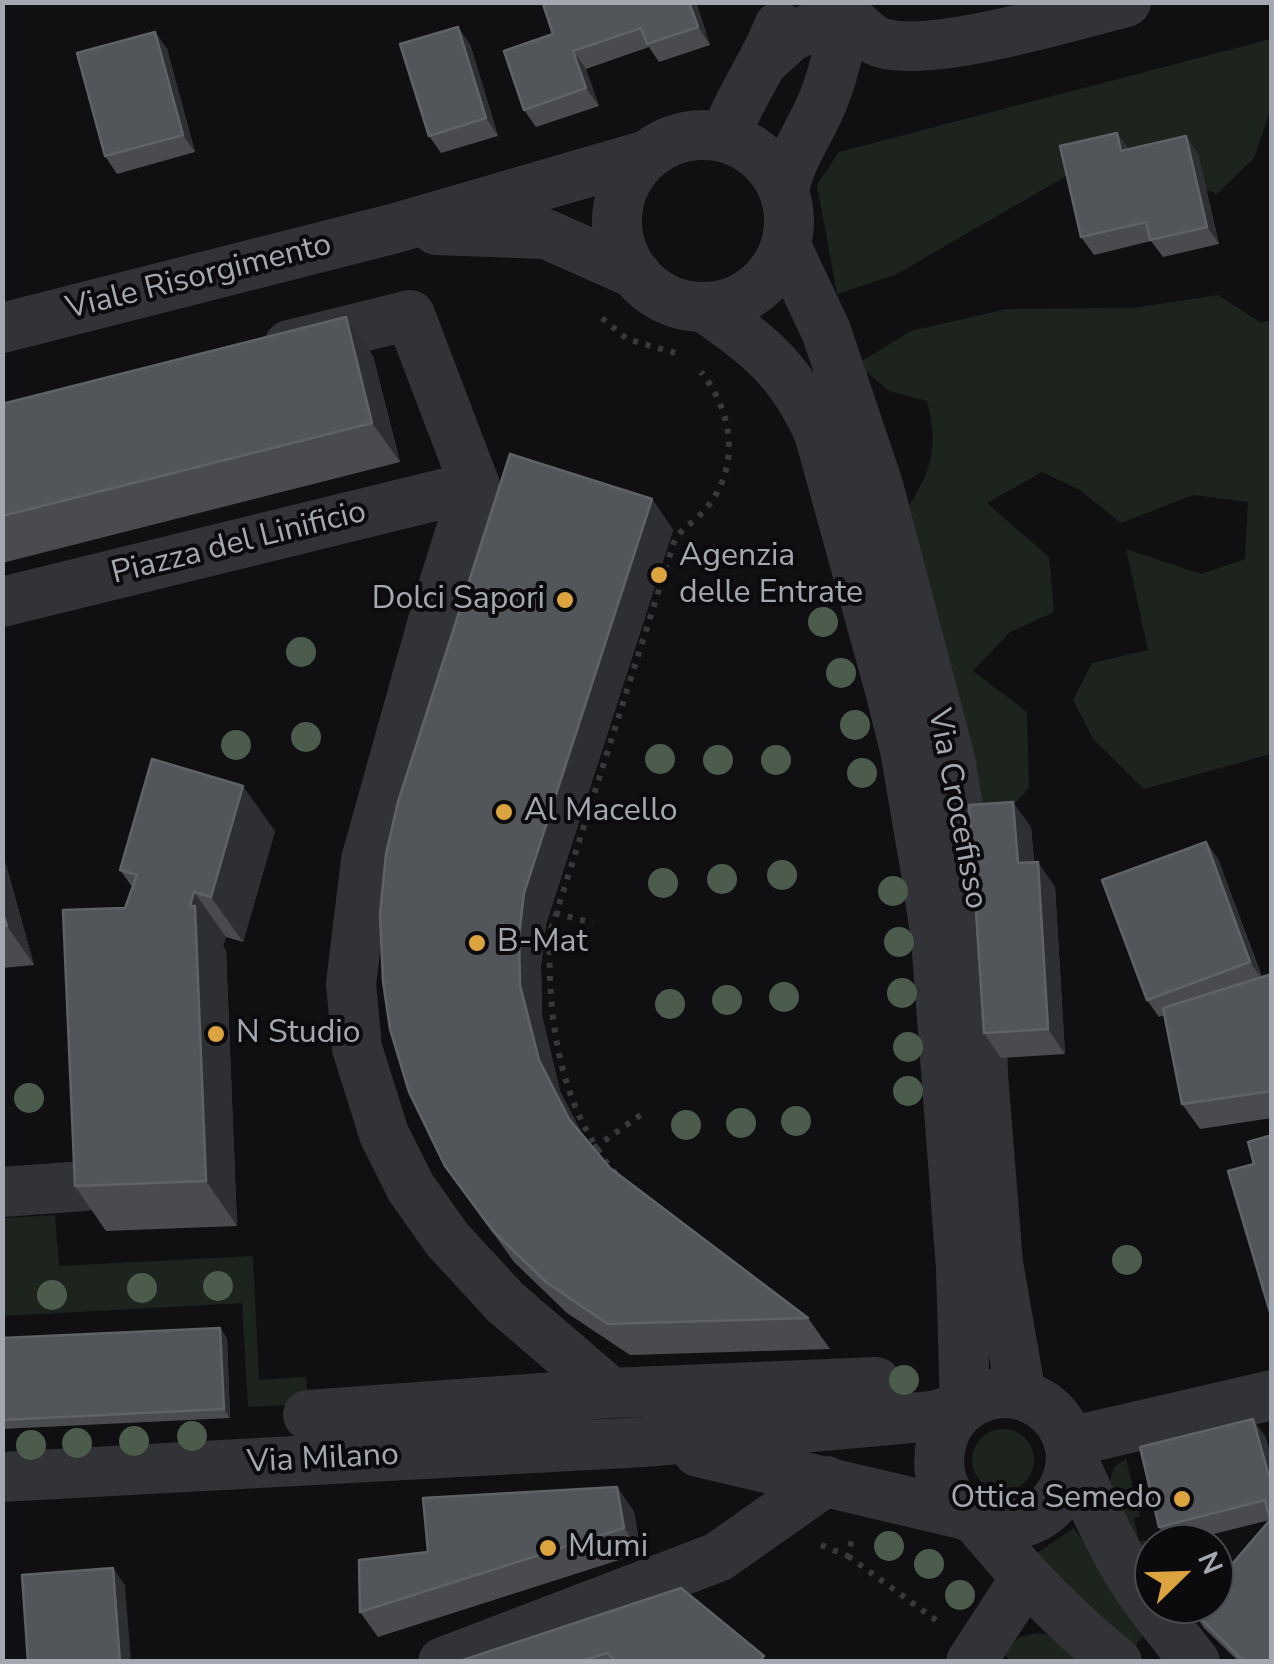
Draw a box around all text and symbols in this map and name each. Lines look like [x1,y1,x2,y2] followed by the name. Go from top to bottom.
[62,226,336,330] street label: Viale Risorgimento
[108,494,370,594] street label: Piazza del Linificio
[679,538,863,613] place label: Agenzia delle Entrate
[648,564,670,586] marker: Agenzia delle Entrate
[372,581,545,619] place label: Dolci Sapori
[554,589,576,611] marker: Dolci Sapori
[918,706,994,912] street label: Via Crocefisso
[524,793,677,831] place label: Al Macello
[493,801,515,823] marker: Al Macello
[497,924,588,962] place label: B-Mat
[466,932,488,954] marker: B-Mat
[236,1015,361,1053] place label: N Studio
[205,1023,227,1045] marker: N Studio
[246,1437,400,1483] street label: Via Milano
[951,1480,1162,1518] place label: Ottica Semedo
[1171,1488,1193,1510] marker: Ottica Semedo
[1134,1524,1234,1624] north arrow
[568,1529,648,1567] place label: Mumi
[537,1537,559,1559] marker: Mumi
[1188,1546,1231,1580] text: N

